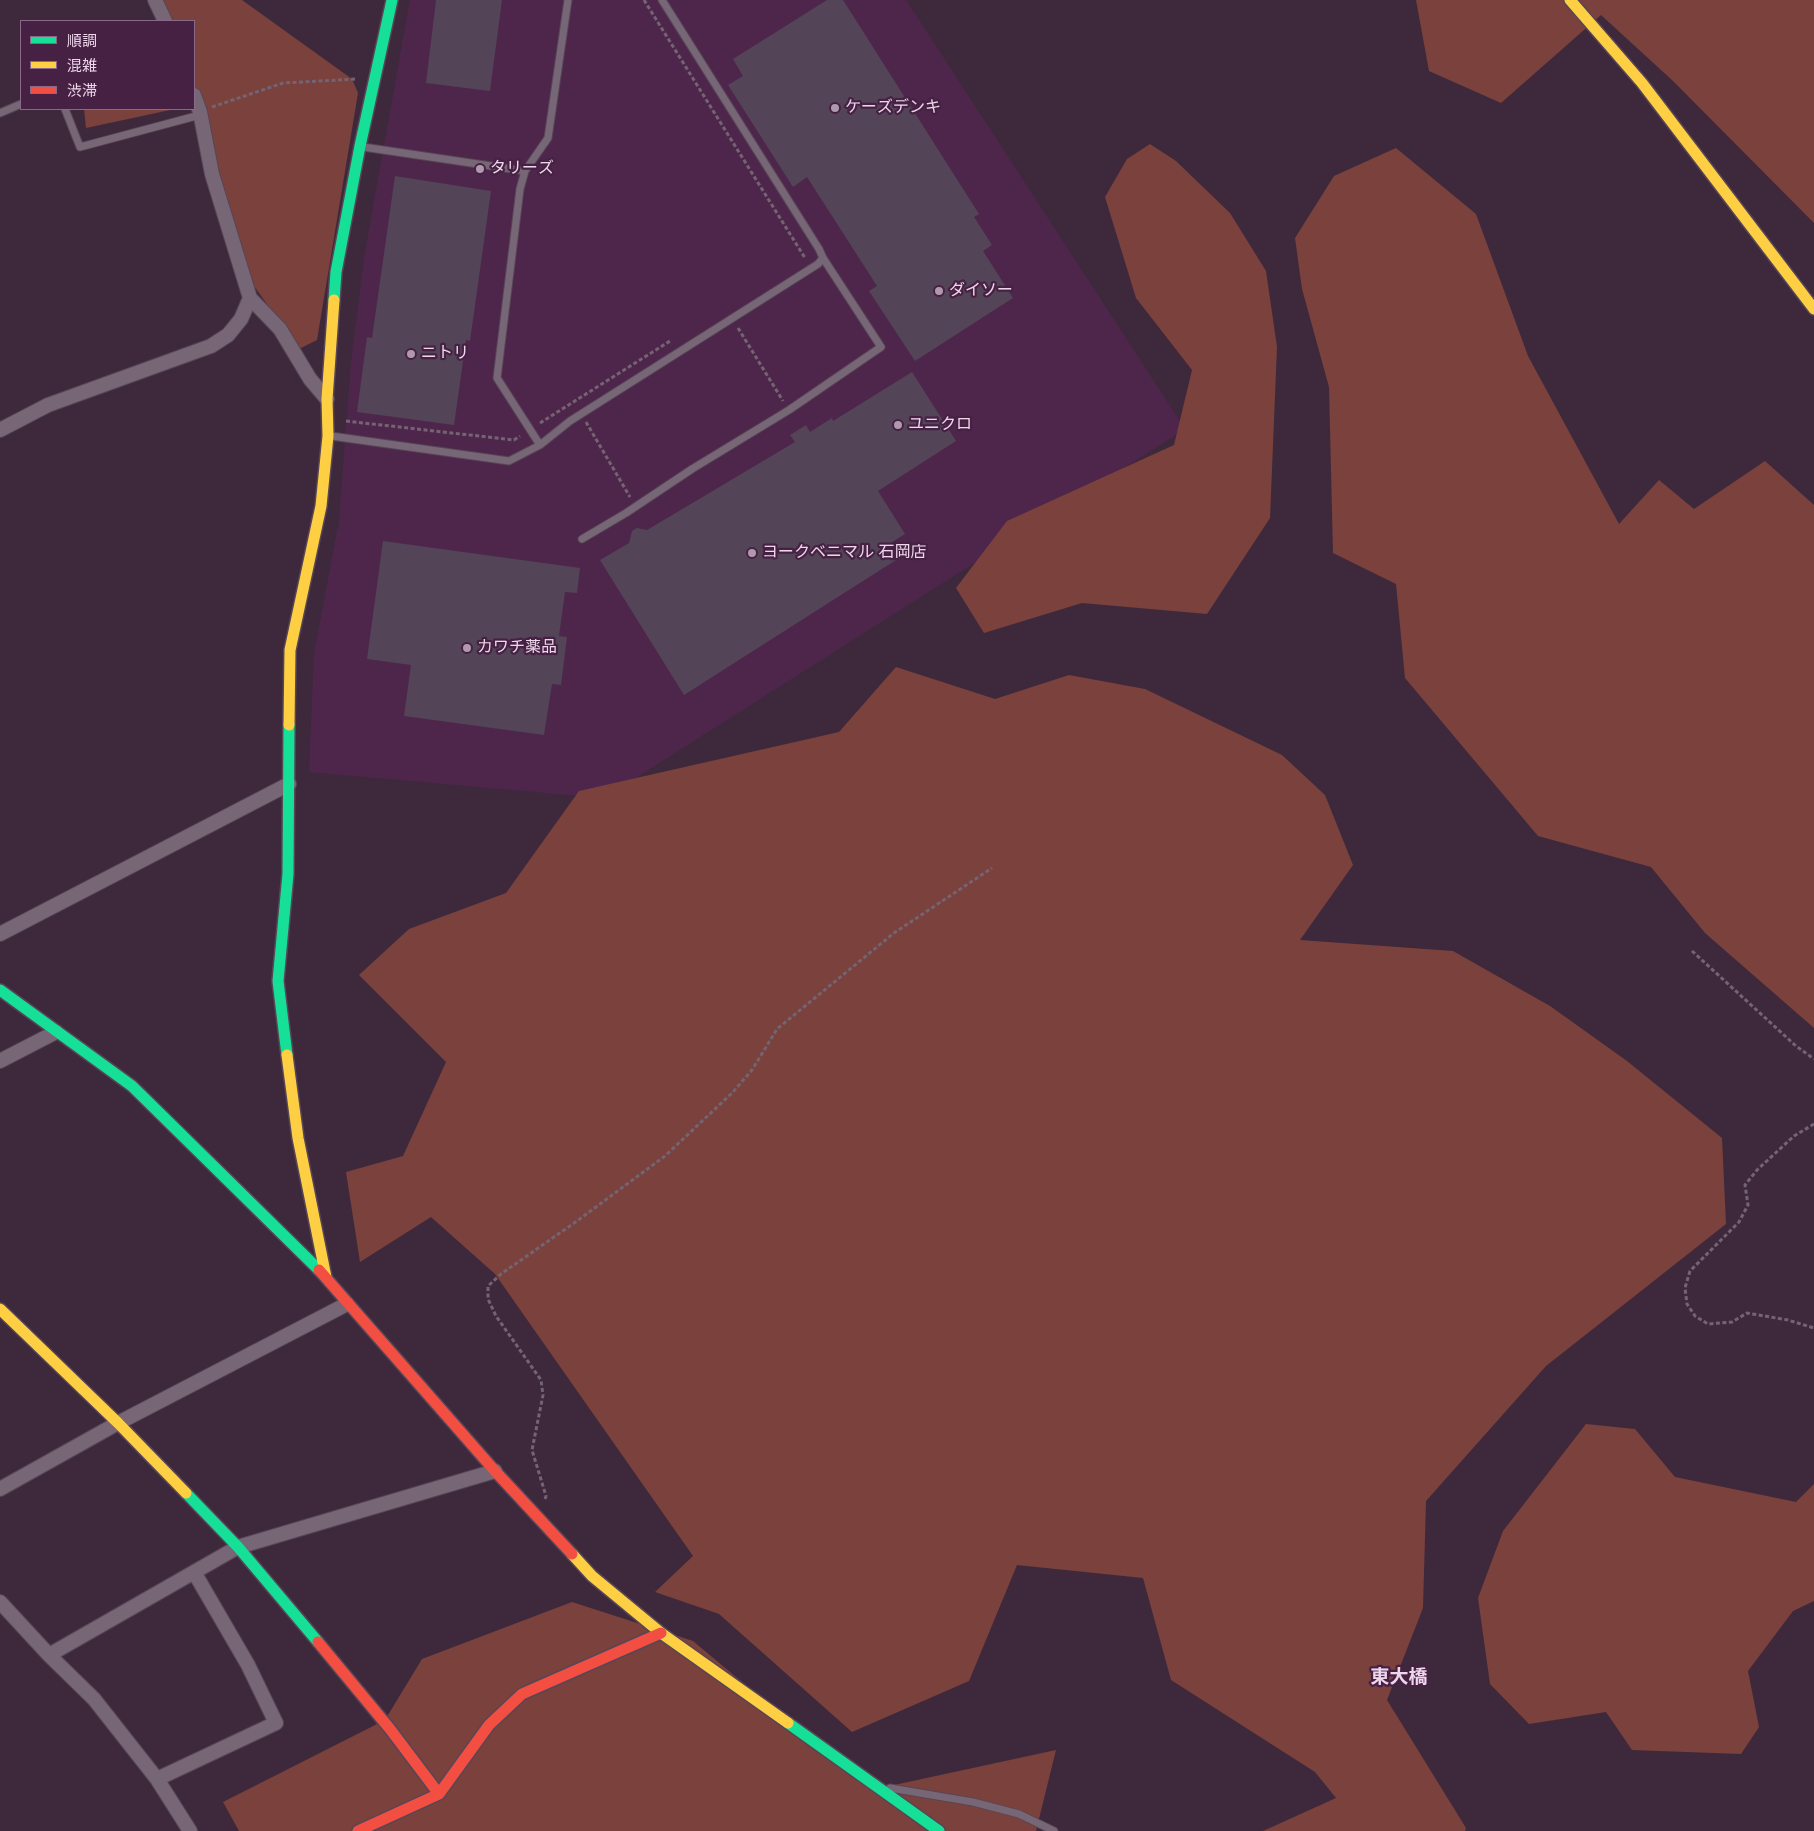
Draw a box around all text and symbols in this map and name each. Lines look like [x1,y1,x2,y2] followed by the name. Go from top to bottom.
[20,20,195,110] legend
[67,32,97,49] text: 順調
[67,57,97,74] text: 混雑
[67,82,97,99] text: 渋滞
[845,98,941,118] place label: ケーズデンキ
[829,102,841,114] marker: ケーズデンキ
[490,159,554,179] place label: タリーズ
[474,163,486,175] marker: タリーズ
[949,281,1013,301] place label: ダイソー
[933,285,945,297] marker: ダイソー
[421,344,469,364] place label: ニトリ
[405,348,417,360] marker: ニトリ
[908,415,972,435] place label: ユニクロ
[892,419,904,431] marker: ユニクロ
[762,543,926,563] place label: ヨークベニマル 石岡店
[746,547,758,559] marker: ヨークベニマル 石岡店
[477,638,557,658] place label: カワチ薬品
[461,642,473,654] marker: カワチ薬品
[1371,1667,1427,1689] district label: 東大橋

